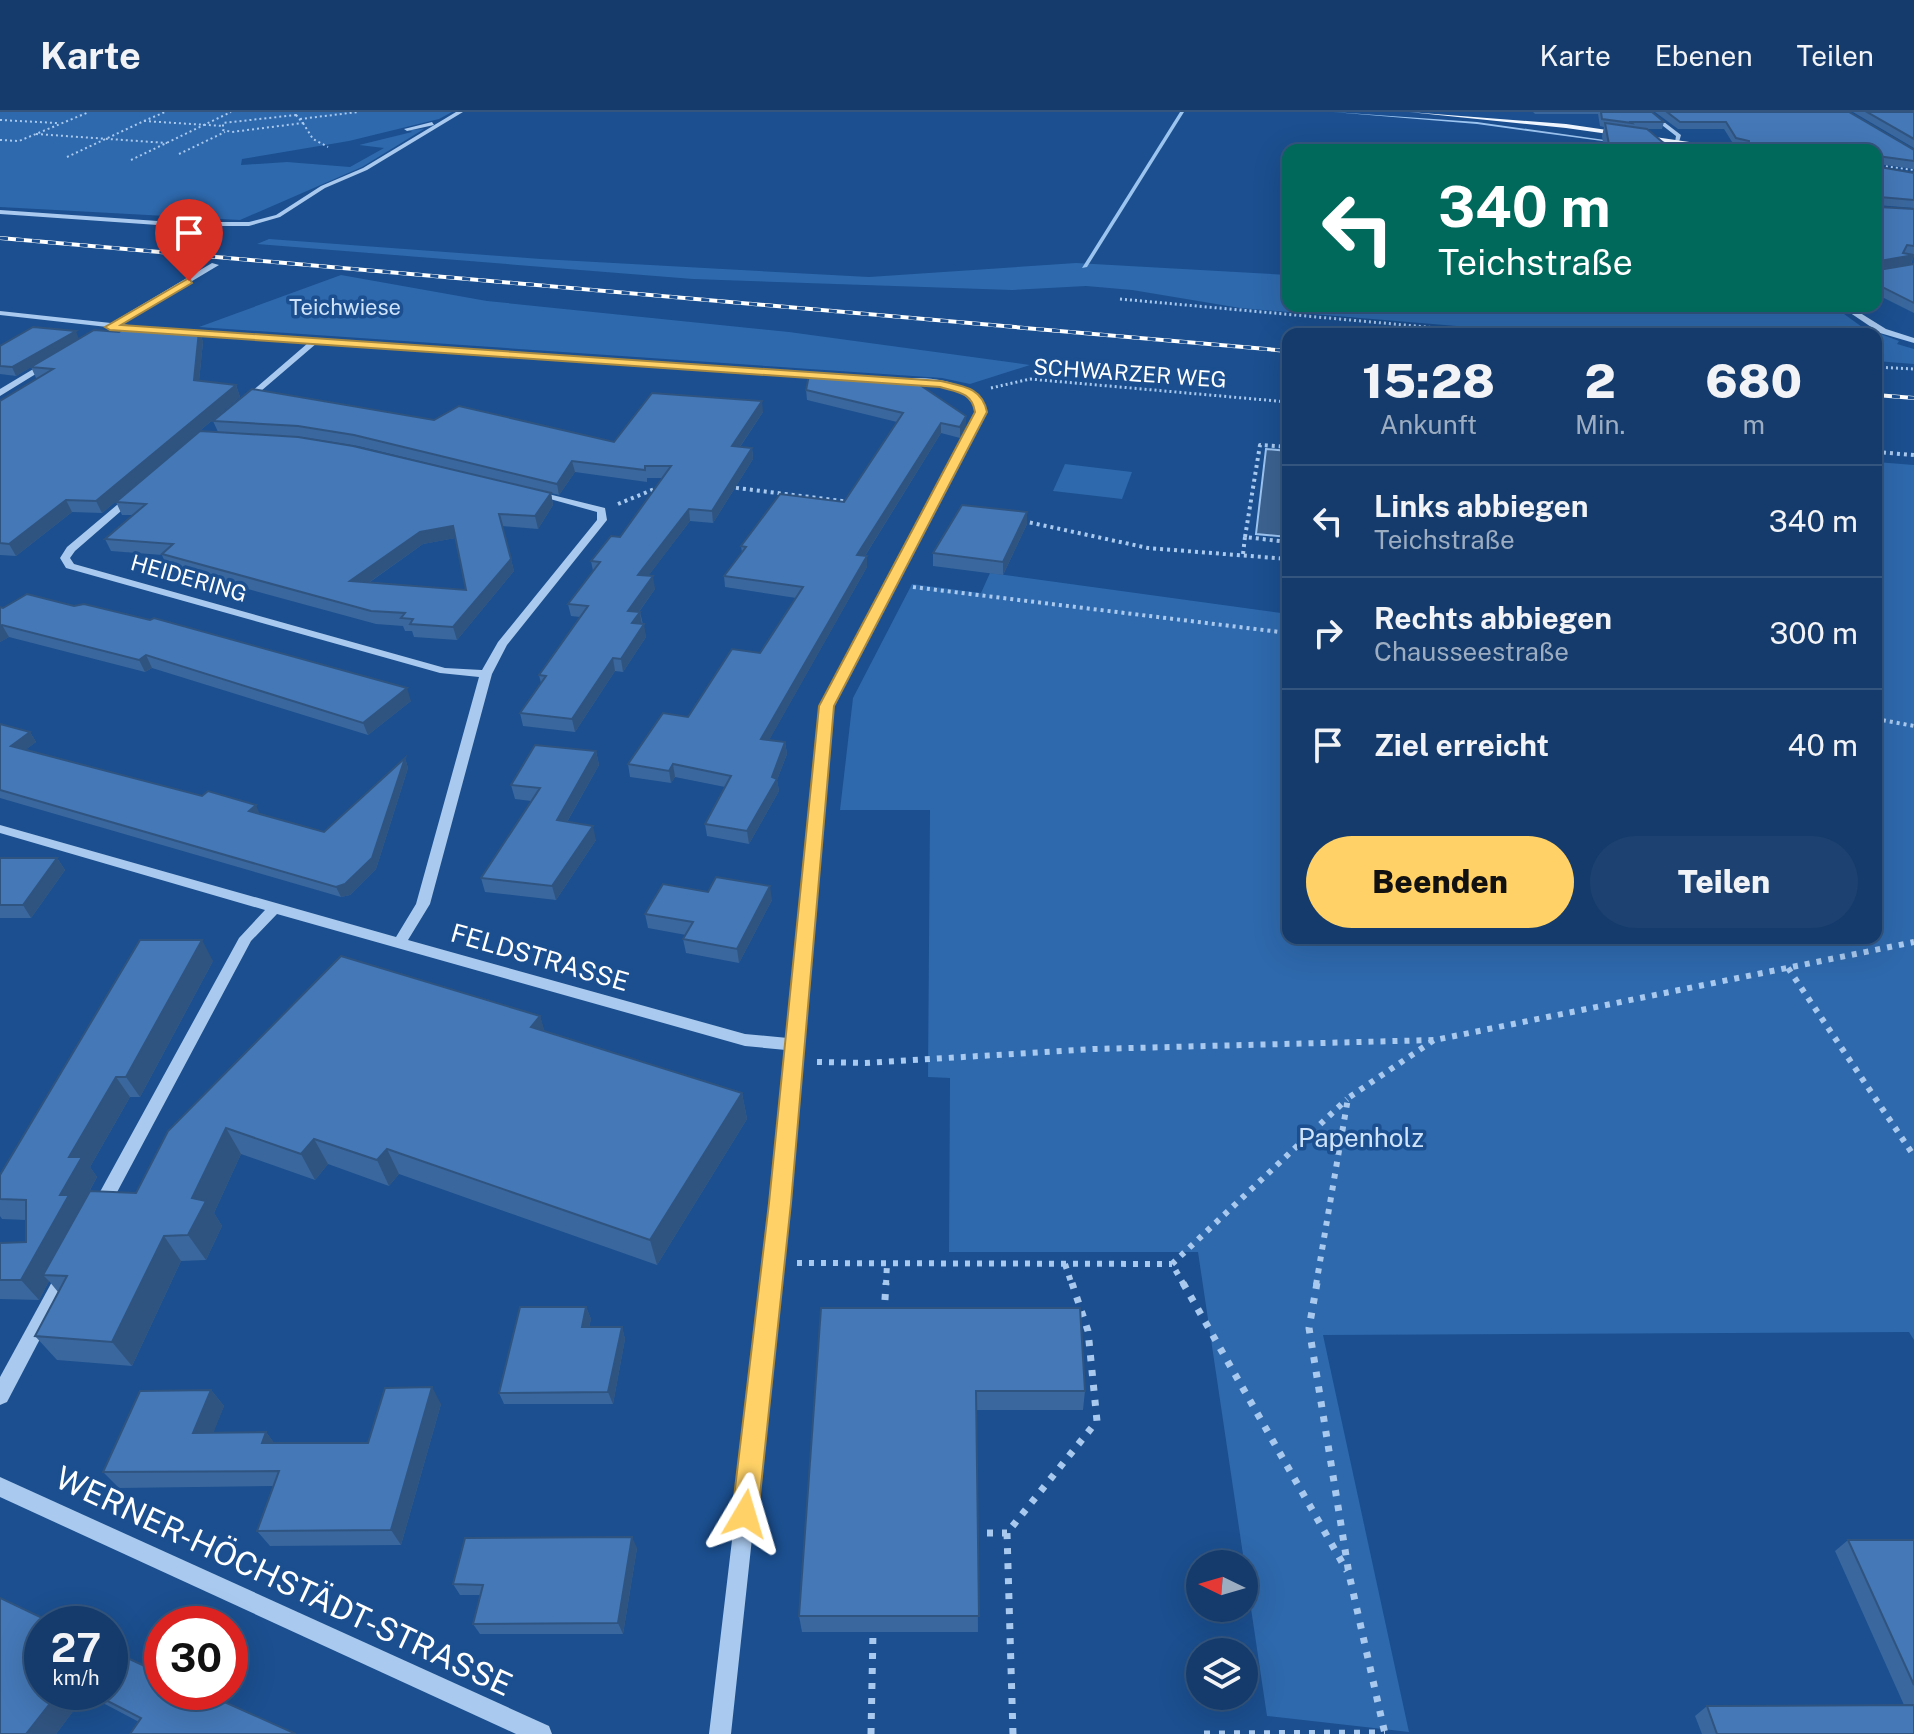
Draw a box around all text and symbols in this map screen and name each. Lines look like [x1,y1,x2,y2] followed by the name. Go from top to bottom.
[40,33,141,78] text: Karte
[1540,39,1611,72] text: Karte
[1655,39,1753,72] text: Ebenen
[1797,39,1874,72] text: Teilen
[1438,174,1611,240] text: 340 m
[1306,176,1410,280] icon: left
[155,199,223,281] pin
[167,211,211,255] icon: arrive
[1438,241,1633,283] text: Teichstraße
[289,294,401,320] park label: Teichwiese
[1362,352,1495,409] text: 15:28
[1584,352,1616,409] text: 2
[1705,352,1802,409] text: 680
[1032,353,1228,393] street label: SCHWARZER WEG
[1380,409,1477,440] text: Ankunft
[1575,409,1625,440] text: Min.
[1742,409,1765,440] text: m
[1374,488,1589,524] text: Links abbiegen
[1306,499,1350,543] icon: left
[1769,503,1858,539] text: 340 m
[1374,524,1515,555] text: Teichstraße
[128,549,250,607] street label: HEIDERING
[1374,600,1612,636] text: Rechts abbiegen
[1306,611,1350,655] icon: right
[1770,615,1858,651] text: 300 m
[1374,636,1569,667] text: Chausseestraße
[1306,723,1350,767] icon: arrive
[1374,727,1549,763] text: Ziel erreicht
[1788,727,1858,763] text: 40 m
[1306,836,1574,928] button: Beenden
[1590,836,1858,928] button: Teilen
[447,917,633,997] street label: FELDSTRASSE
[1298,1122,1424,1153] park label: Papenholz
[50,1459,518,1703] street label: WERNER-HÖCHSTÄDT-STRASSE
[703,1472,787,1556] position arrow
[1186,1550,1258,1622] north arrow
[1186,1550,1258,1710] map controls
[144,1606,248,1710] speed limit sign: 30
[51,1624,101,1671] text: 27
[1186,1638,1258,1710] button: layers
[52,1666,100,1690] text: km/h

